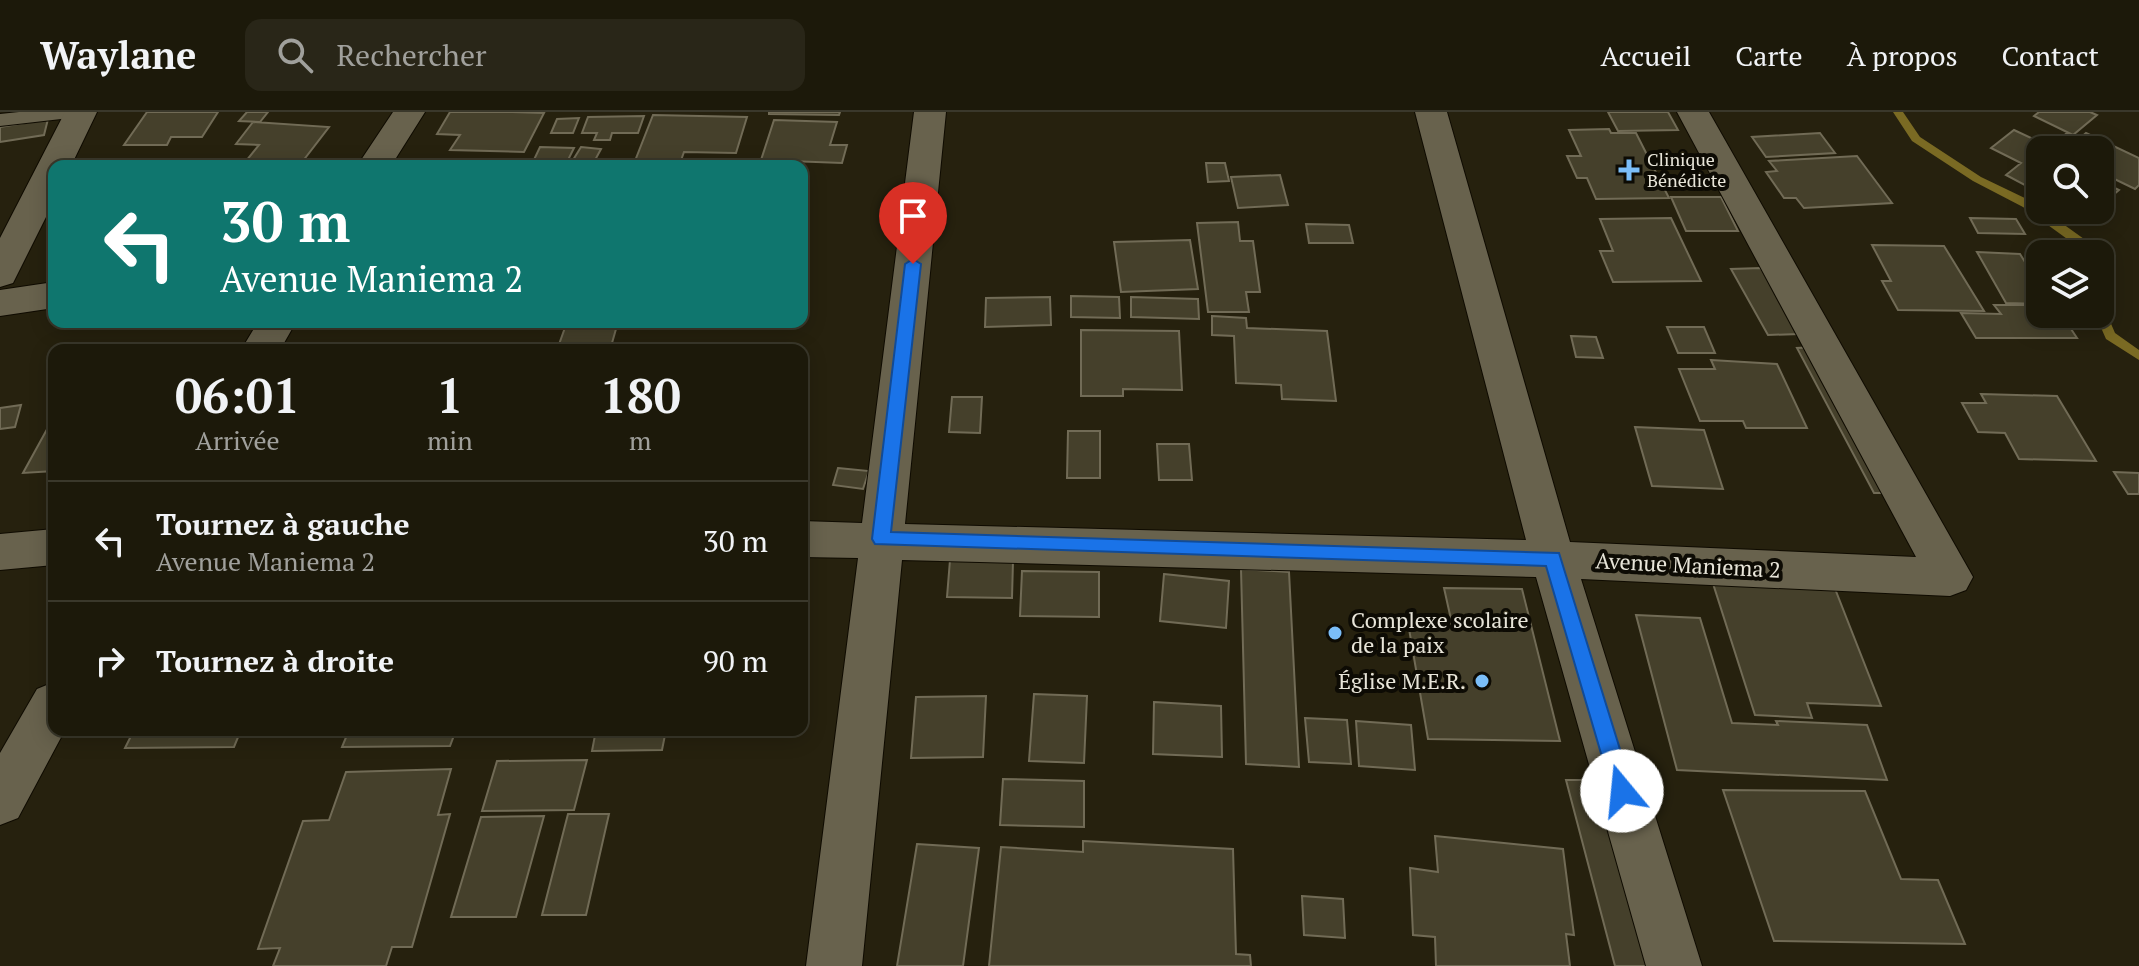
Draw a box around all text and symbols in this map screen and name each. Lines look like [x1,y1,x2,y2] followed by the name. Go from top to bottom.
[245,19,805,91] search box
[40,30,197,80] text: Waylane
[273,33,317,77] icon: search
[337,35,487,75] text: Rechercher
[1601,37,1691,74] text: Accueil
[1735,37,1803,74] text: Carte
[1847,37,1958,74] text: À propos
[2002,37,2099,74] text: Contact
[2026,136,2114,328] map controls
[2026,136,2114,224] button: search
[1647,147,1726,192] place label: Clinique Bénédicte
[1618,159,1640,181] marker: Clinique Bénédicte
[879,182,947,264] pin
[220,184,350,258] text: 30 m
[88,192,192,296] icon: left
[891,194,935,238] icon: arrive
[2026,240,2114,328] button: layers
[220,255,524,302] text: Avenue Maniema 2
[175,363,300,427] text: 06:01
[436,363,463,427] text: 1
[600,363,681,427] text: 180
[195,423,280,457] text: Arrivée
[427,423,473,457] text: min
[629,423,652,457] text: m
[156,504,410,544] text: Tournez à gauche
[88,519,132,563] icon: left
[703,521,768,561] text: 30 m
[156,544,375,578] text: Avenue Maniema 2
[1595,545,1781,584] street label: Avenue Maniema 2
[1351,605,1529,659] place label: Complexe scolaire de la paix
[1326,624,1344,642] marker: Complexe scolaire de la paix
[88,639,132,683] icon: right
[156,641,394,681] text: Tournez à droite
[703,641,768,681] text: 90 m
[1338,666,1466,695] place label: Église M.E.R.
[1473,672,1491,690] marker: Église M.E.R.
[1580,749,1664,833] position arrow

